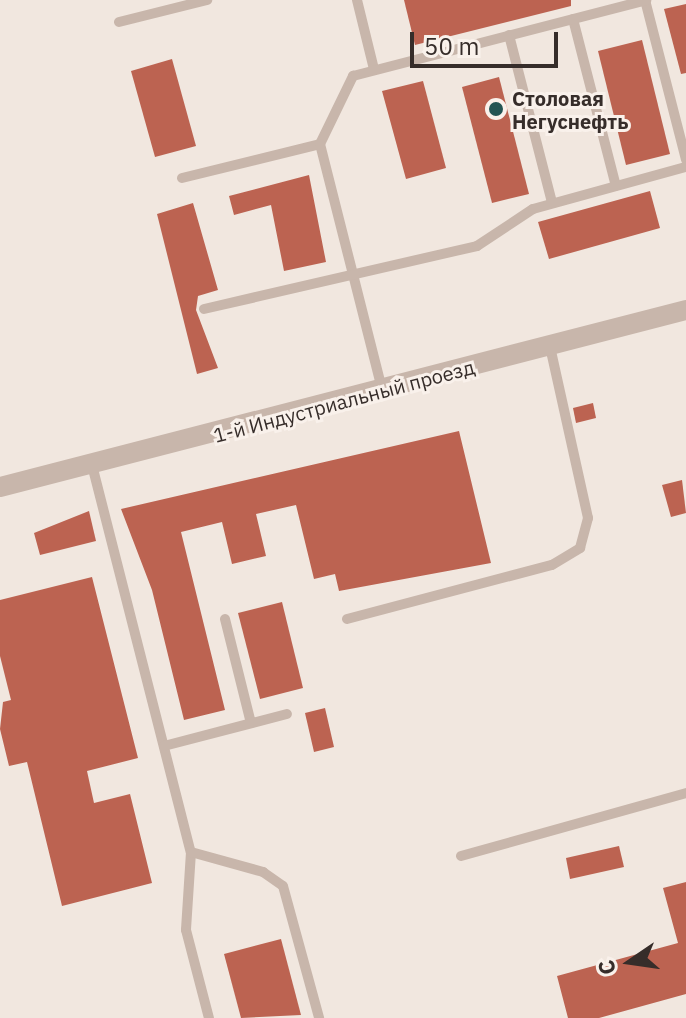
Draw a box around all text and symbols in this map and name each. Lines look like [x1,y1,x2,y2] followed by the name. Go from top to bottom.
[414,16,562,66] scale bar
[424,30,479,62] text: 50 m
[512,86,628,133] place label: Столовая Негуснефть
[487,100,505,118] marker: Столовая Негуснефть
[211,355,477,447] street label: 1-й Индустриальный проезд
[590,922,670,1002] north arrow
[590,957,622,978] text: С

